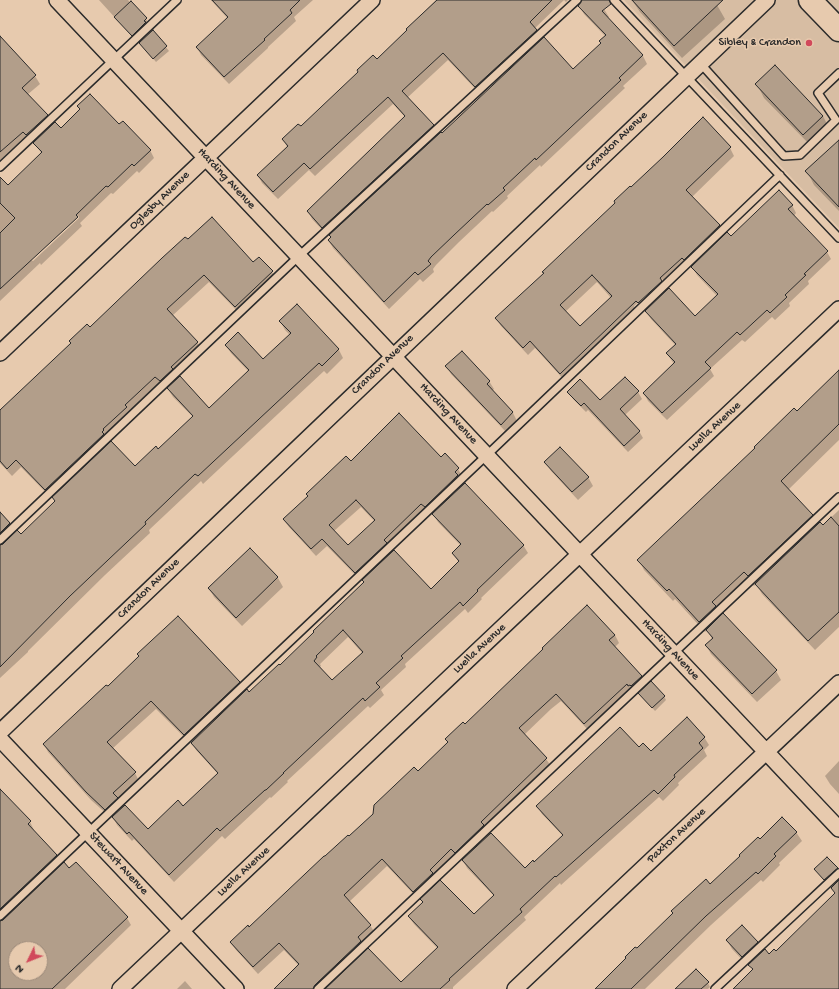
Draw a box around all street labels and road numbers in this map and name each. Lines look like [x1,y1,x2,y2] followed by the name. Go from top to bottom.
[583,109,651,175] street label: Crandon Avenue
[194,145,258,213] street label: Harding Avenue
[127,169,193,233] street label: Oglesby Avenue
[349,332,417,398] street label: Crandon Avenue
[416,380,480,448] street label: Harding Avenue
[686,399,744,455] street label: Luella Avenue
[115,556,183,622] street label: Crandon Avenue
[638,616,702,684] street label: Harding Avenue
[451,621,509,677] street label: Luella Avenue
[645,805,709,867] street label: Paxton Avenue
[85,830,151,898] street label: Stewart Avenue
[215,844,273,900] street label: Luella Avenue

